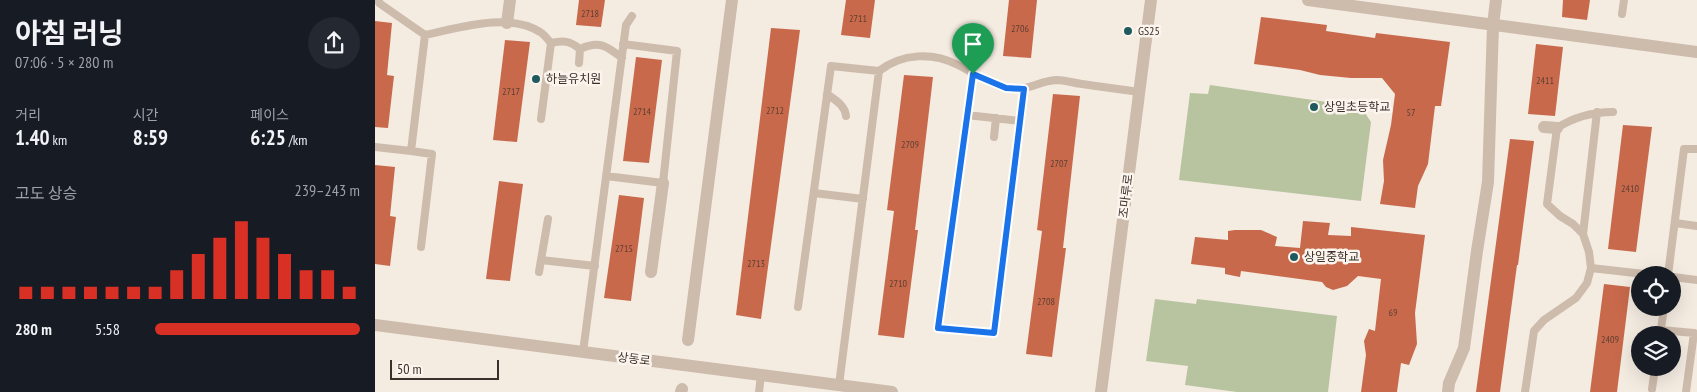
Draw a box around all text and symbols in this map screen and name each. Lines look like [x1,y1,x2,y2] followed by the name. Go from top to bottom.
[581,7,599,20] house number: 2718
[849,12,867,25] house number: 2711
[15,14,124,51] text: 아침 러닝
[308,17,360,69] button: share
[1011,22,1030,35] house number: 2706
[952,23,994,74] pin
[1138,23,1160,38] place label: GS25
[1122,25,1134,37] marker: GS25
[959,30,987,58] icon: arrive
[15,52,113,72] text: 07:06 · 5 × 280 m
[546,71,601,86] place label: 하늘유치원
[530,73,542,85] marker: 하늘유치원
[1536,74,1554,87] house number: 2411
[502,85,520,98] house number: 2717
[1324,99,1390,114] place label: 상일초등학교
[1308,101,1320,113] marker: 상일초등학교
[766,104,784,117] house number: 2712
[633,105,652,118] house number: 2714
[15,106,41,124] text: 거리
[133,106,158,124] text: 시간
[250,106,289,124] text: 페이스
[1407,106,1416,119] house number: 57
[15,124,50,151] text: 1.40
[133,124,168,151] text: 8:59
[250,124,286,151] text: 6:25
[50,131,67,149] text: km
[286,131,307,149] text: /km
[901,138,919,151] house number: 2709
[1050,157,1068,170] house number: 2707
[1115,173,1136,219] street label: 조마루로
[295,180,360,200] text: 239–243 m
[1621,182,1640,195] house number: 2410
[15,183,77,203] text: 고도 상승
[615,242,633,255] house number: 2715
[1304,249,1359,264] place label: 상일중학교
[1288,251,1300,263] marker: 상일중학교
[747,257,765,270] house number: 2713
[1631,266,1681,376] map controls
[1631,266,1681,316] button: locate
[889,277,908,290] house number: 2710
[1037,295,1055,308] house number: 2708
[1389,306,1398,319] house number: 69
[15,319,52,339] text: 280 m
[95,319,120,339] text: 5:58
[1631,326,1681,376] button: layers
[1601,333,1619,346] house number: 2409
[617,349,651,368] street label: 상동로
[390,357,499,380] scale bar
[397,360,422,378] text: 50 m

